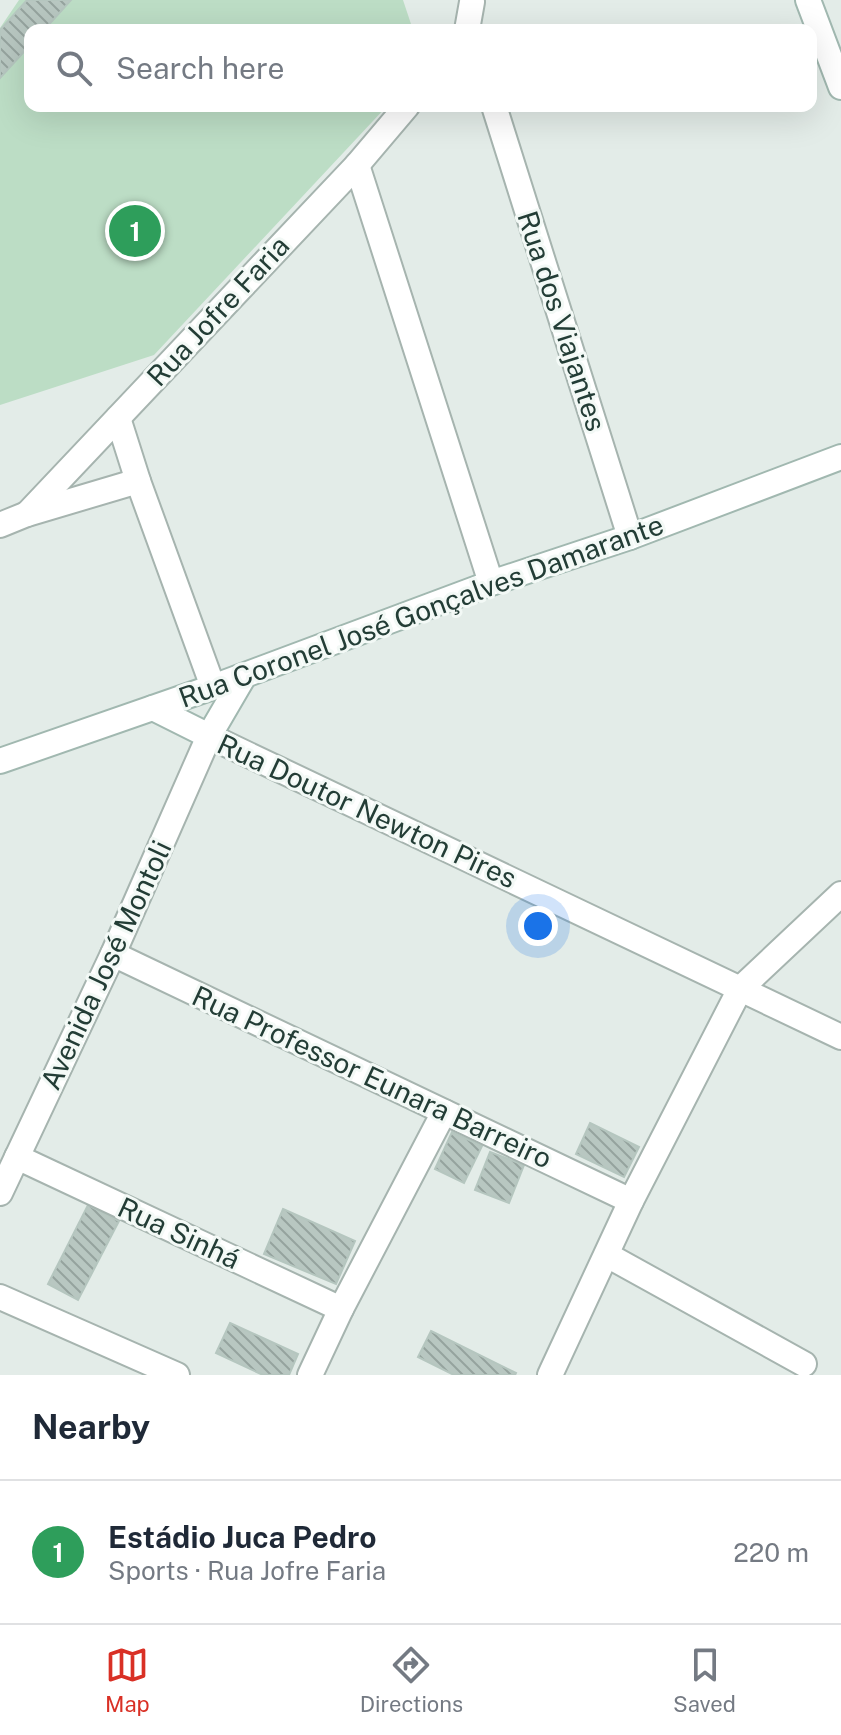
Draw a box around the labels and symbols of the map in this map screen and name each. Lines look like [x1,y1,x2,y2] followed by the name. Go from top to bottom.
[109,201,161,261] pin: 1
[511,207,614,435] street label: Rua dos Viajantes
[140,229,295,392] street label: Rua Jofre Faria
[174,507,668,714] street label: Rua Coronel José Gonçalves Damarante
[212,727,522,894] street label: Rua Doutor Newton Pires
[33,835,178,1095] street label: Avenida José Montoli
[518,906,558,946] your location
[187,979,557,1175] street label: Rua Professor Eunara Barreiro
[113,1190,245,1275] street label: Rua Sinhá

